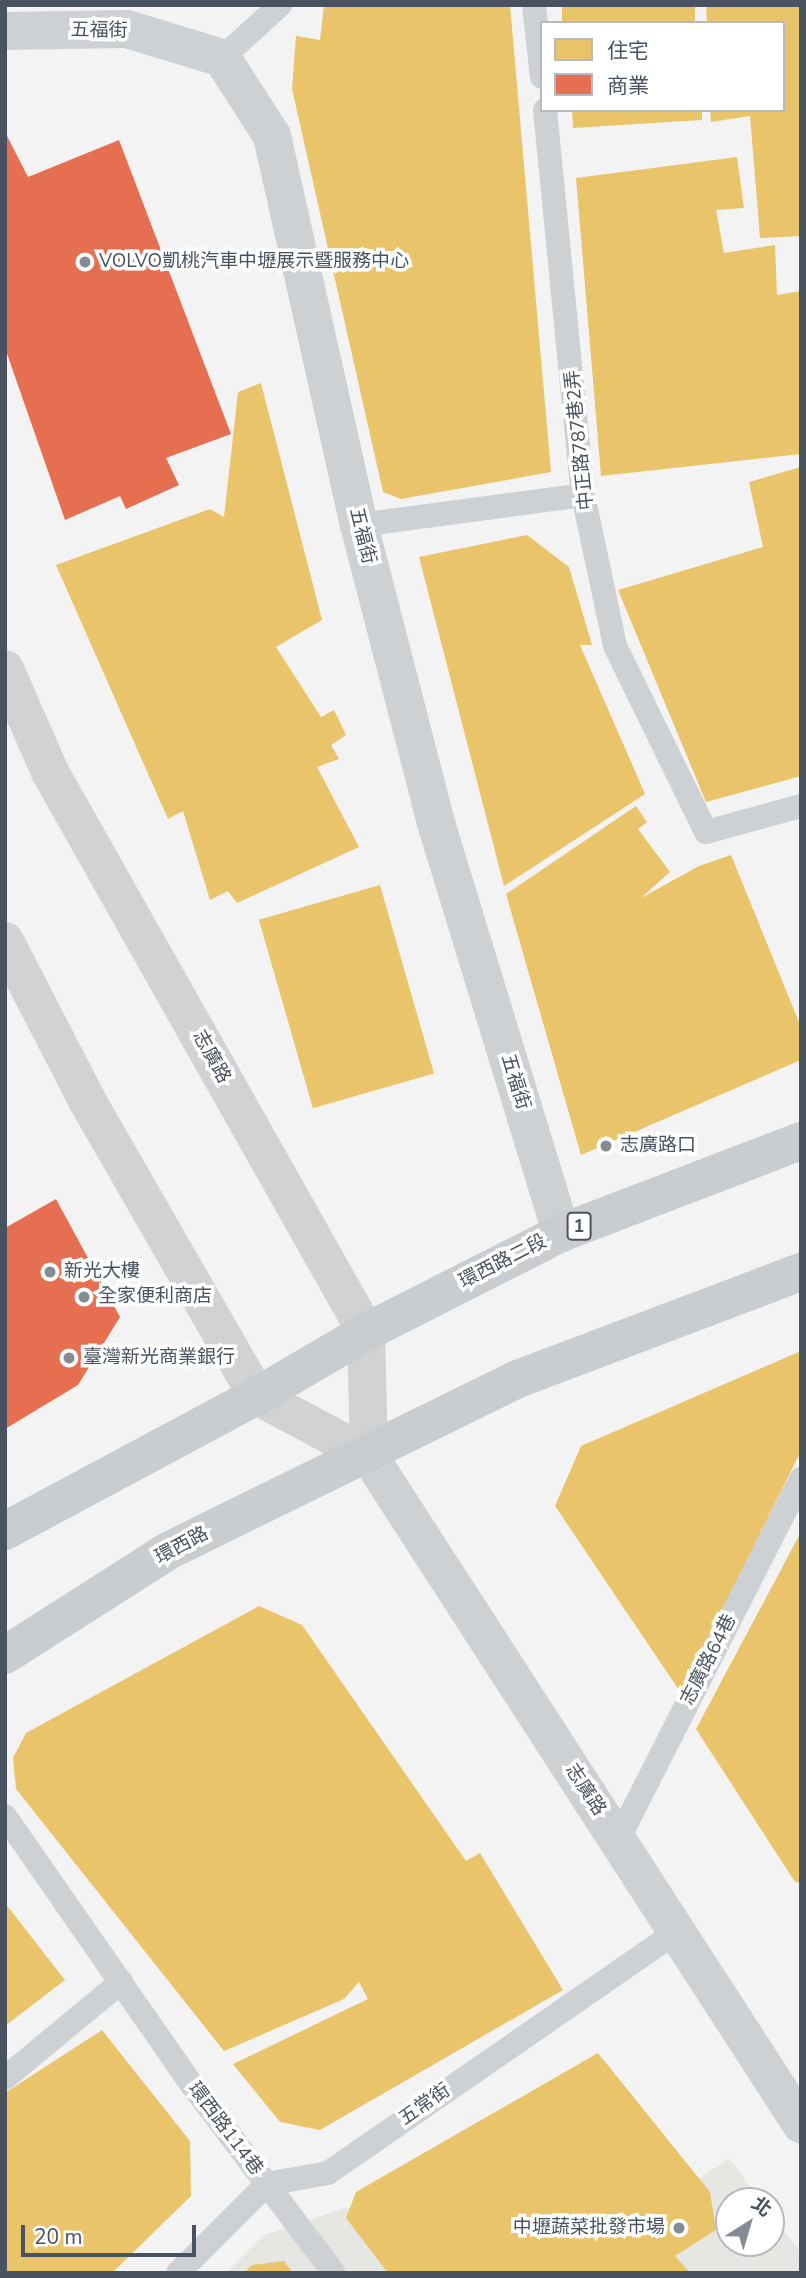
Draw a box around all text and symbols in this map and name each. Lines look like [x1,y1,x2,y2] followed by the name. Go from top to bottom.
[70,19,128,43] street label: 五福街
[540,21,785,112] legend
[607,37,649,65] text: 住宅
[607,72,649,100] text: 商業
[99,251,409,273] place label: VOLVO凱桃汽車中壢展示暨服務中心
[77,254,93,270] marker: VOLVO凱桃汽車中壢展示暨服務中心
[561,369,599,511] street label: 中正路787巷2弄
[344,506,380,566] street label: 五福街
[187,1027,235,1087] street label: 志廣路
[496,1051,534,1113] street label: 五福街
[620,1135,696,1157] place label: 志廣路口
[598,1138,614,1154] marker: 志廣路口
[565,1212,593,1240] road number: 1
[456,1230,550,1294] street label: 環西路二段
[64,1261,140,1283] place label: 新光大樓
[42,1264,58,1280] marker: 新光大樓
[98,1286,212,1308] place label: 全家便利商店
[76,1289,92,1305] marker: 全家便利商店
[83,1347,235,1369] place label: 臺灣新光商業銀行
[61,1350,77,1366] marker: 臺灣新光商業銀行
[151,1523,213,1569] street label: 環西路
[676,1611,742,1709] street label: 志廣路64巷
[560,1760,610,1820] street label: 志廣路
[183,2078,267,2180] street label: 環西路114巷
[395,2079,455,2131] street label: 五常街
[715,2187,785,2257] north arrow
[746,2191,777,2223] text: 北
[24,2212,200,2256] scale bar
[513,2217,665,2239] place label: 中壢蔬菜批發市場
[671,2220,687,2236] marker: 中壢蔬菜批發市場
[34,2223,83,2251] text: 20 m

